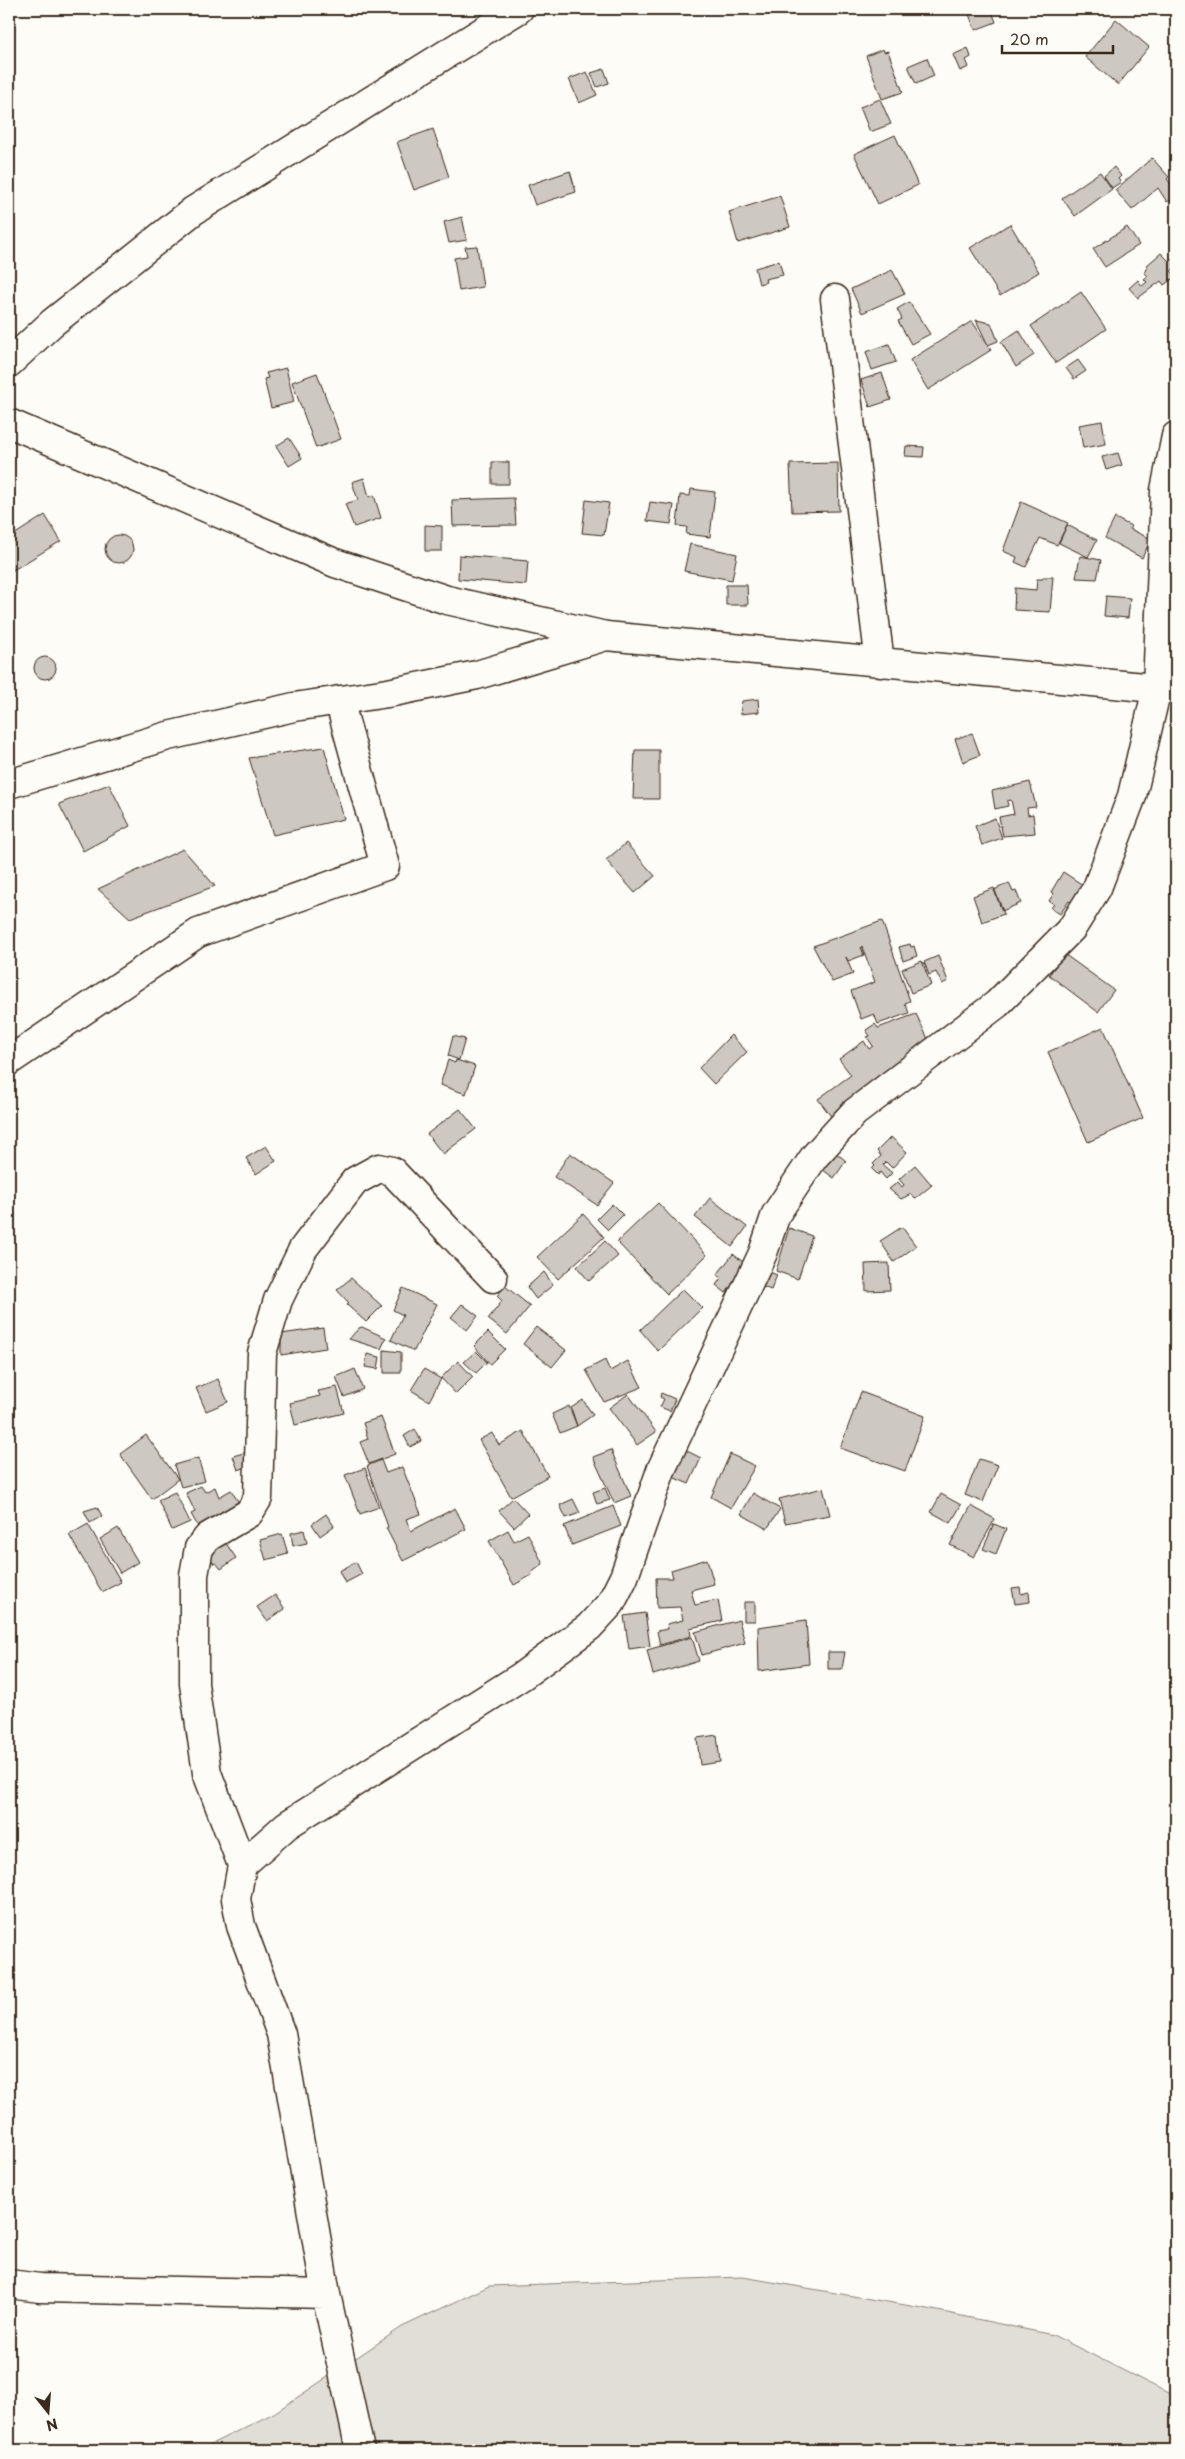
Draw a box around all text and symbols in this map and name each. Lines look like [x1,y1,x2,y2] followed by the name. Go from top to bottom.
[1002,22,1114,54] scale bar
[1010,27,1049,50] text: 20 m
[22,2386,72,2436] north arrow
[44,2413,60,2437] text: N

